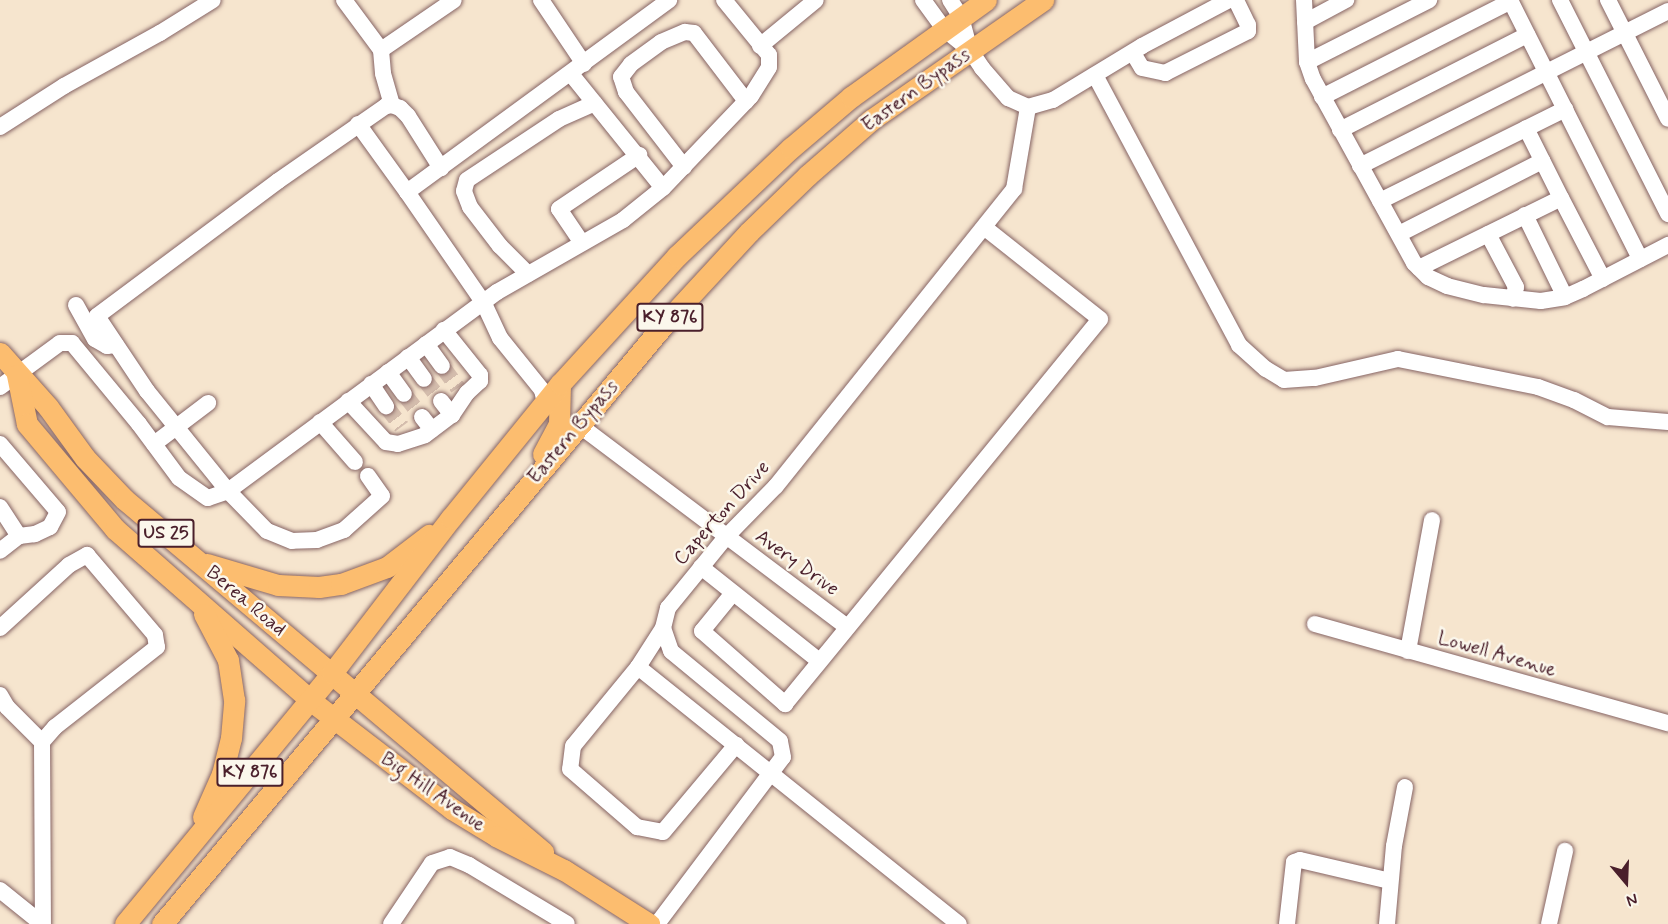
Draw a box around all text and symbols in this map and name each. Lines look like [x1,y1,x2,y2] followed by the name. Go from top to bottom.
[857,42,975,138] street label: Eastern Bypass
[636,302,704,332] road number: KY 876
[522,375,624,489] street label: Eastern Bypass
[669,456,775,570] street label: Caperton Drive
[138,518,195,548] road number: US 25
[751,525,843,601] street label: Avery Drive
[201,561,291,641] street label: Berea Road
[1436,626,1558,682] street label: Lowell Avenue
[374,746,492,838] street label: Big Hill Avenue
[216,757,284,787] road number: KY 876
[1596,852,1656,912] north arrow
[1624,888,1640,911] text: N

